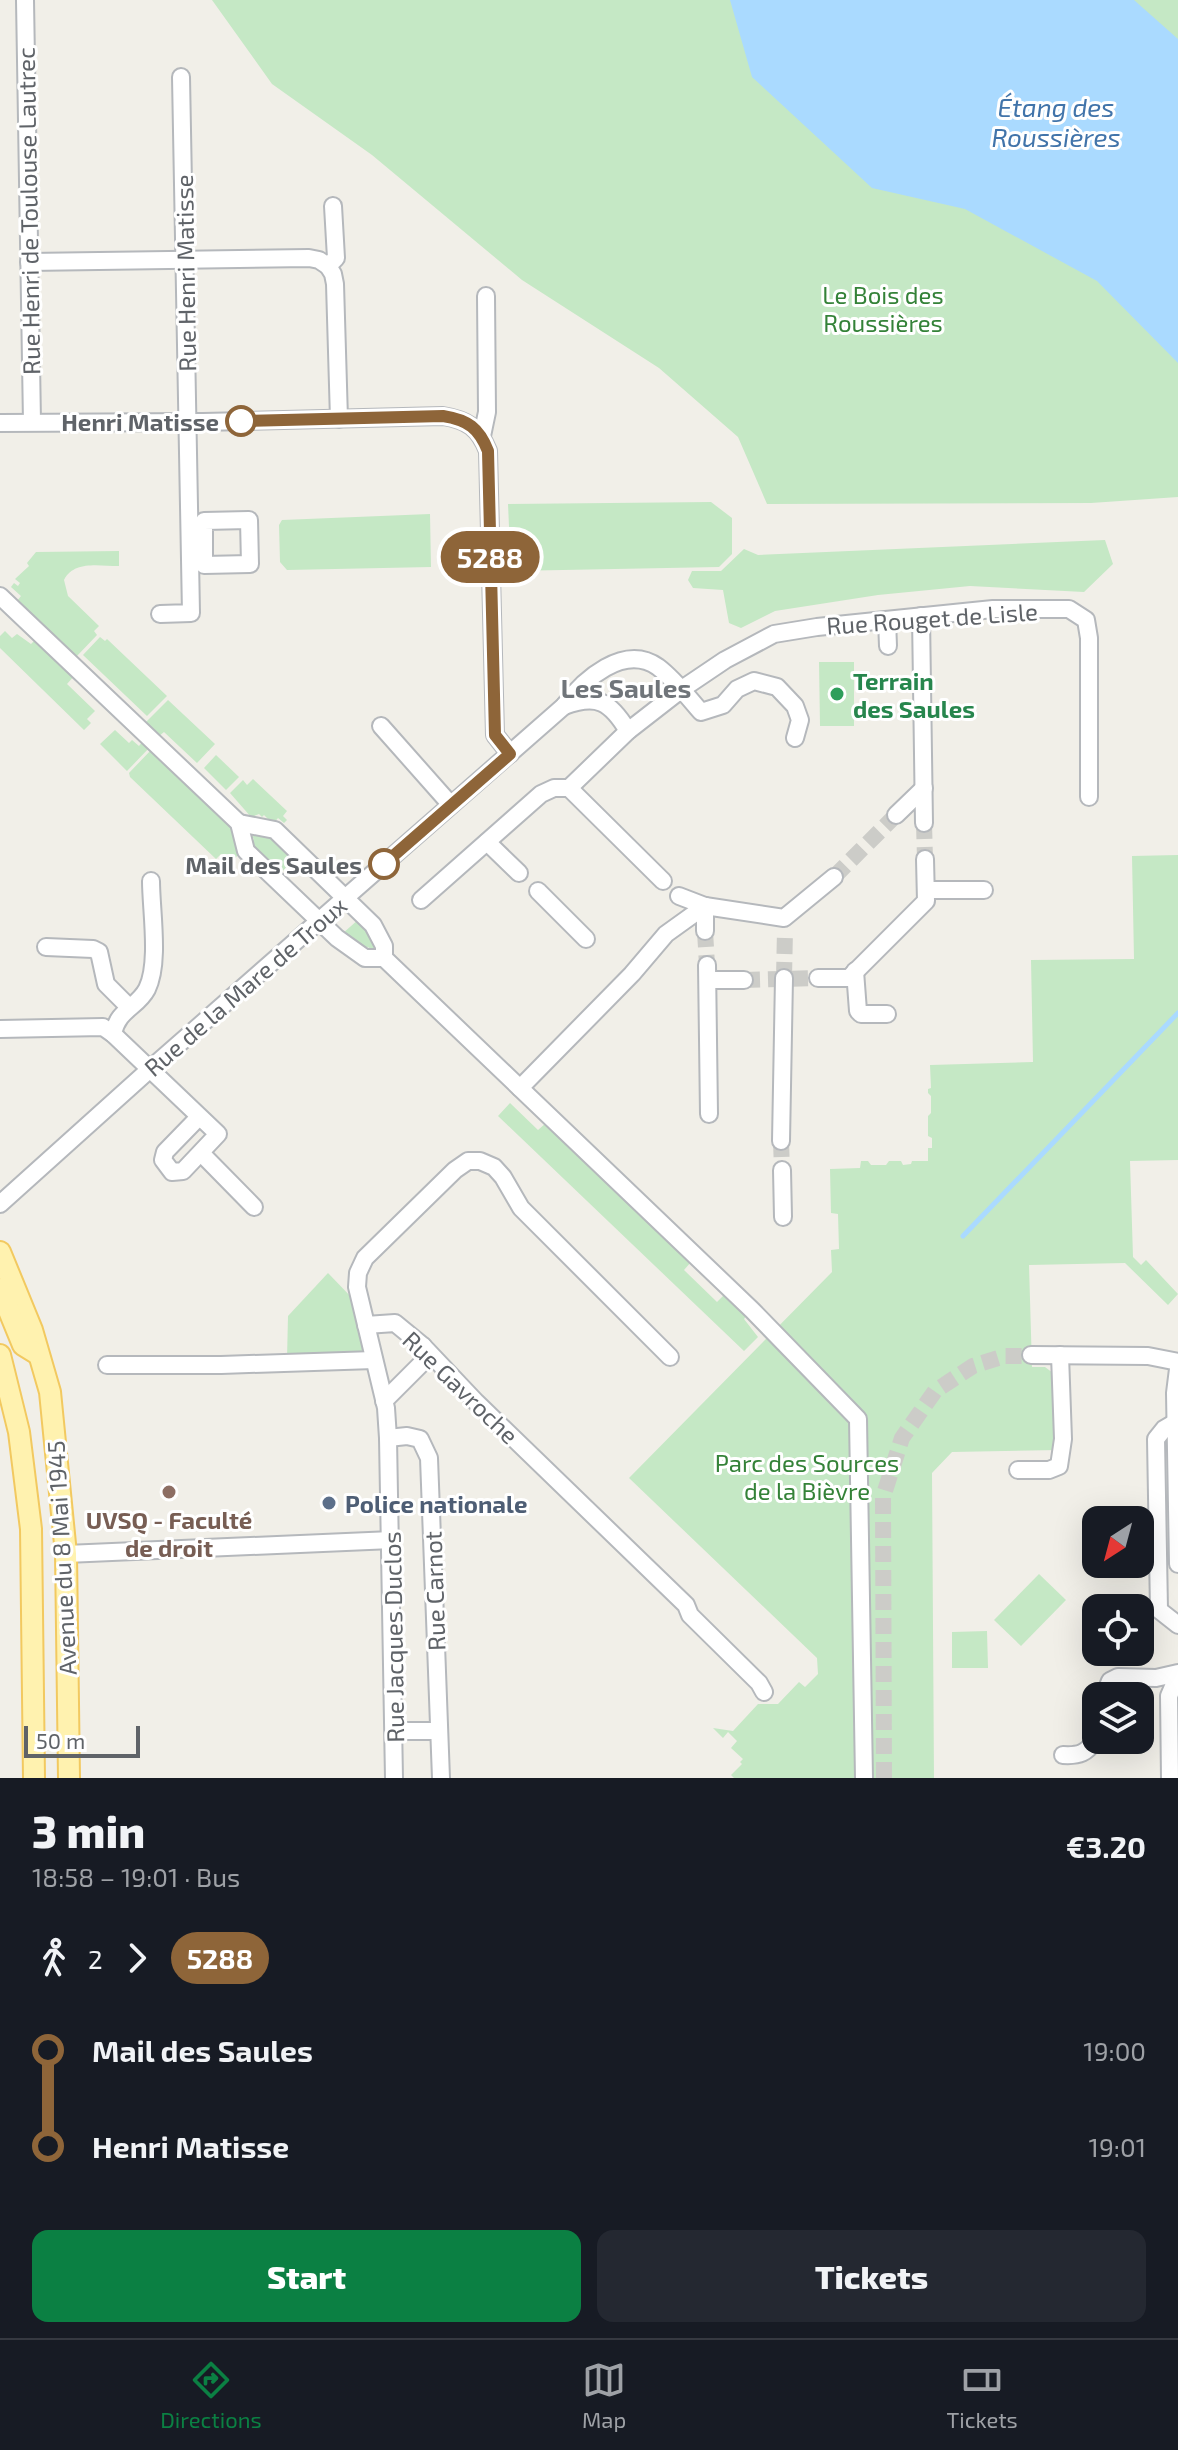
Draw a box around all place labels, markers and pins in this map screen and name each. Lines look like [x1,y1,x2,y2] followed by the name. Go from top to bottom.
[226,406,256,436] marker: Henri Matisse
[61,407,219,436] place label: Henri Matisse
[853,666,975,723] place label: Terrain des Saules
[828,685,846,703] marker: Terrain des Saules
[369,849,399,879] marker: Mail des Saules
[185,850,362,879] place label: Mail des Saules
[160,1483,178,1501] marker: UVSQ - Faculté de droit
[345,1489,527,1518] place label: Police nationale
[320,1494,338,1512] marker: Police nationale
[86,1505,252,1562] place label: UVSQ - Faculté de droit

